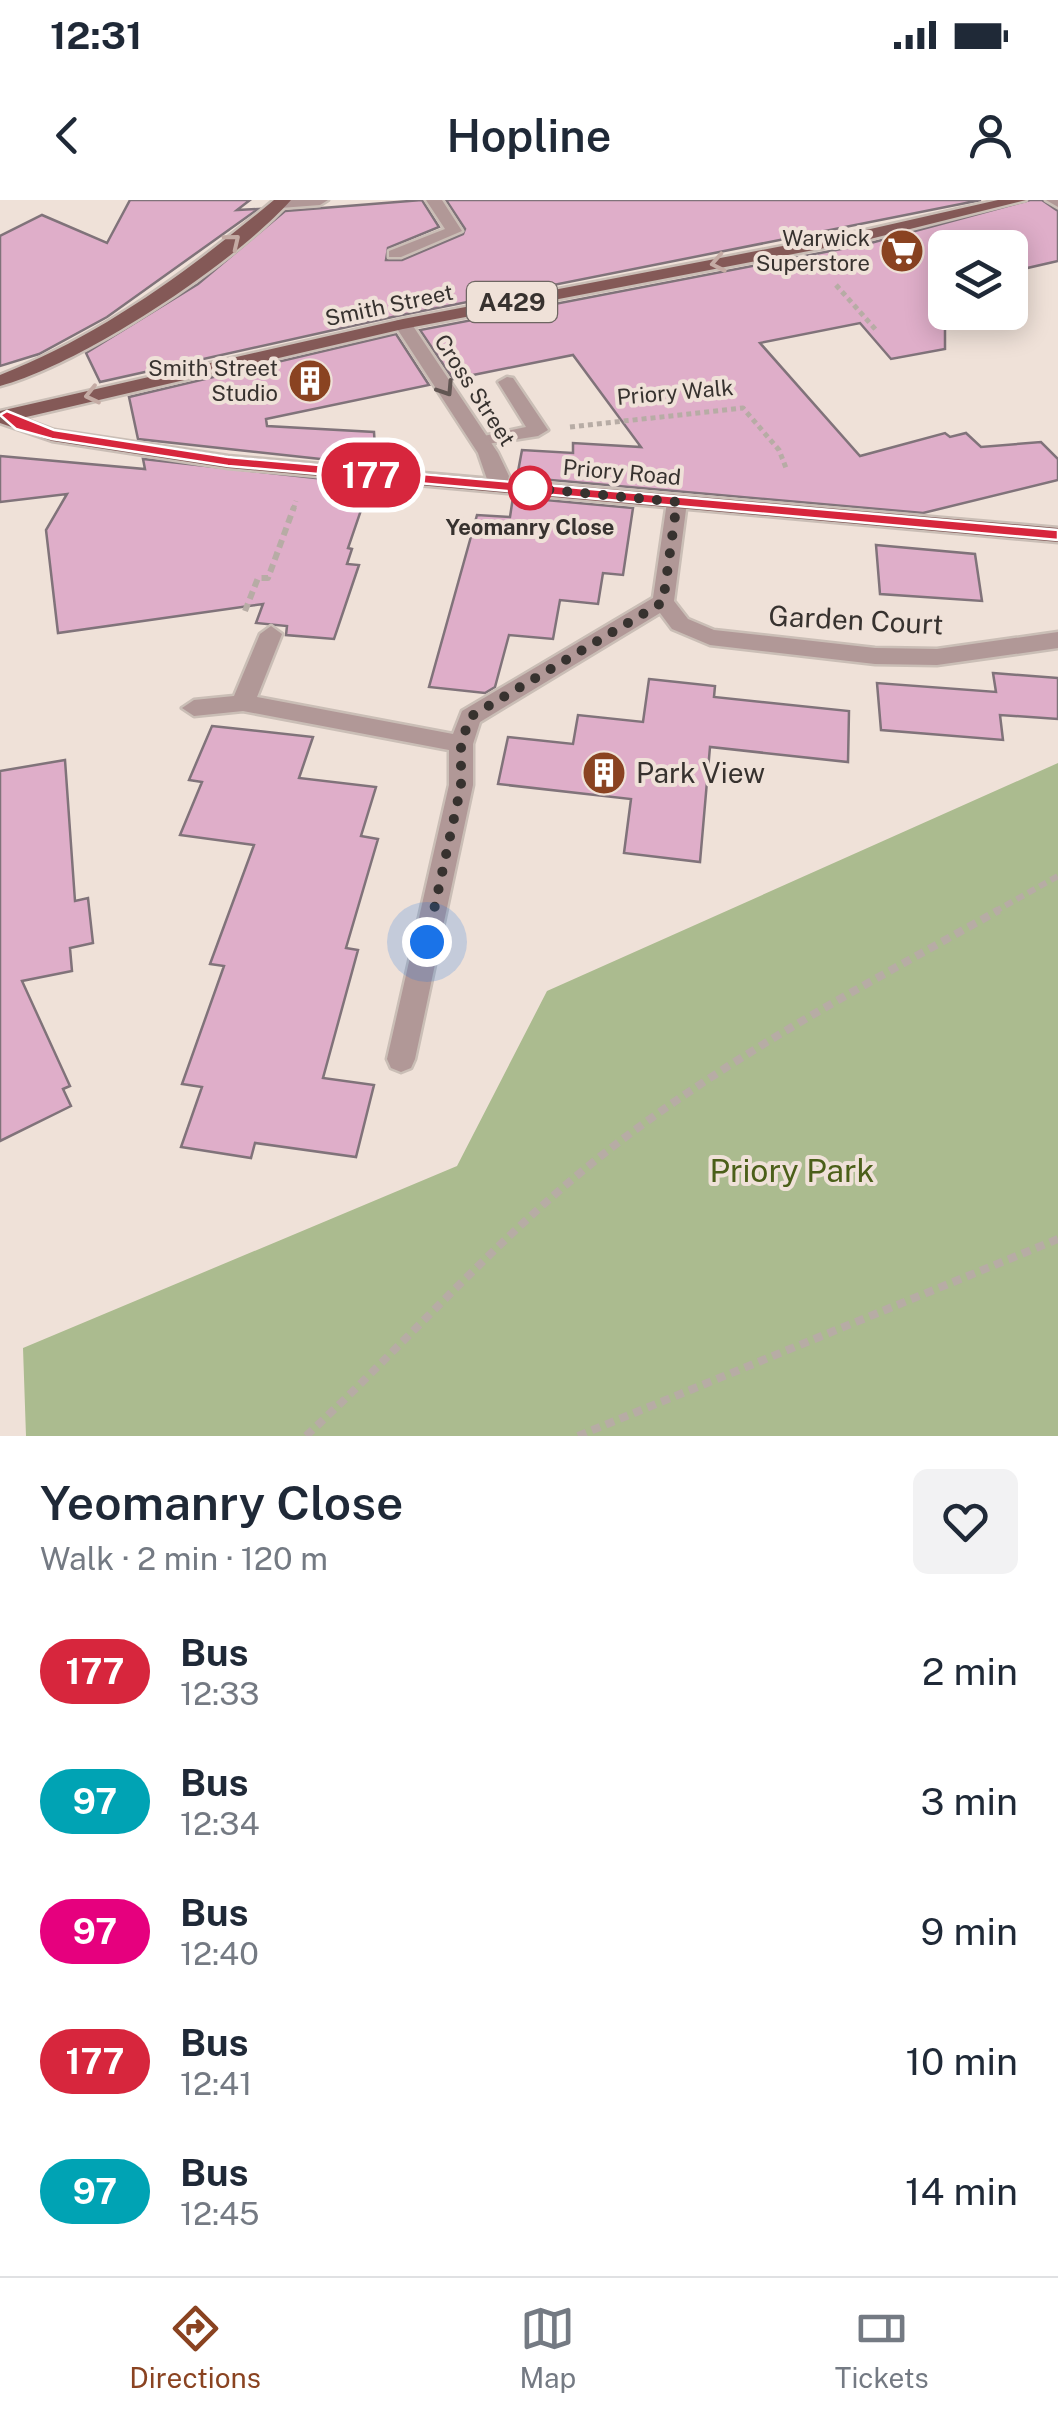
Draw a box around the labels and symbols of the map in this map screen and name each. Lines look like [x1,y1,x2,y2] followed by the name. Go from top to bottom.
[756,225,870,276] place label: Warwick Superstore
[879,228,925,274] supermarket icon: Warwick Superstore
[222,235,240,253] one-way arrow
[709,252,726,273] one-way arrow
[323,279,455,331] street label: Smith Street
[467,282,557,322] road number: A429
[429,329,521,451] street label: Cross Street
[148,355,278,406] place label: Smith Street Studio
[287,358,333,404] building icon: Smith Street Studio
[616,374,734,410] street label: Priory Walk
[433,378,452,396] one-way arrow
[83,384,101,405] one-way arrow
[314,442,428,508] line badge: 177
[562,454,682,490] street label: Priory Road
[509,467,551,509] marker: Yeomanry Close
[446,514,614,540] place label: Yeomanry Close
[768,598,944,641] street label: Garden Court
[581,750,627,796] building icon: Park View
[636,756,765,789] place label: Park View
[402,917,452,967] your location
[710,1152,874,1189] park label: Priory Park

